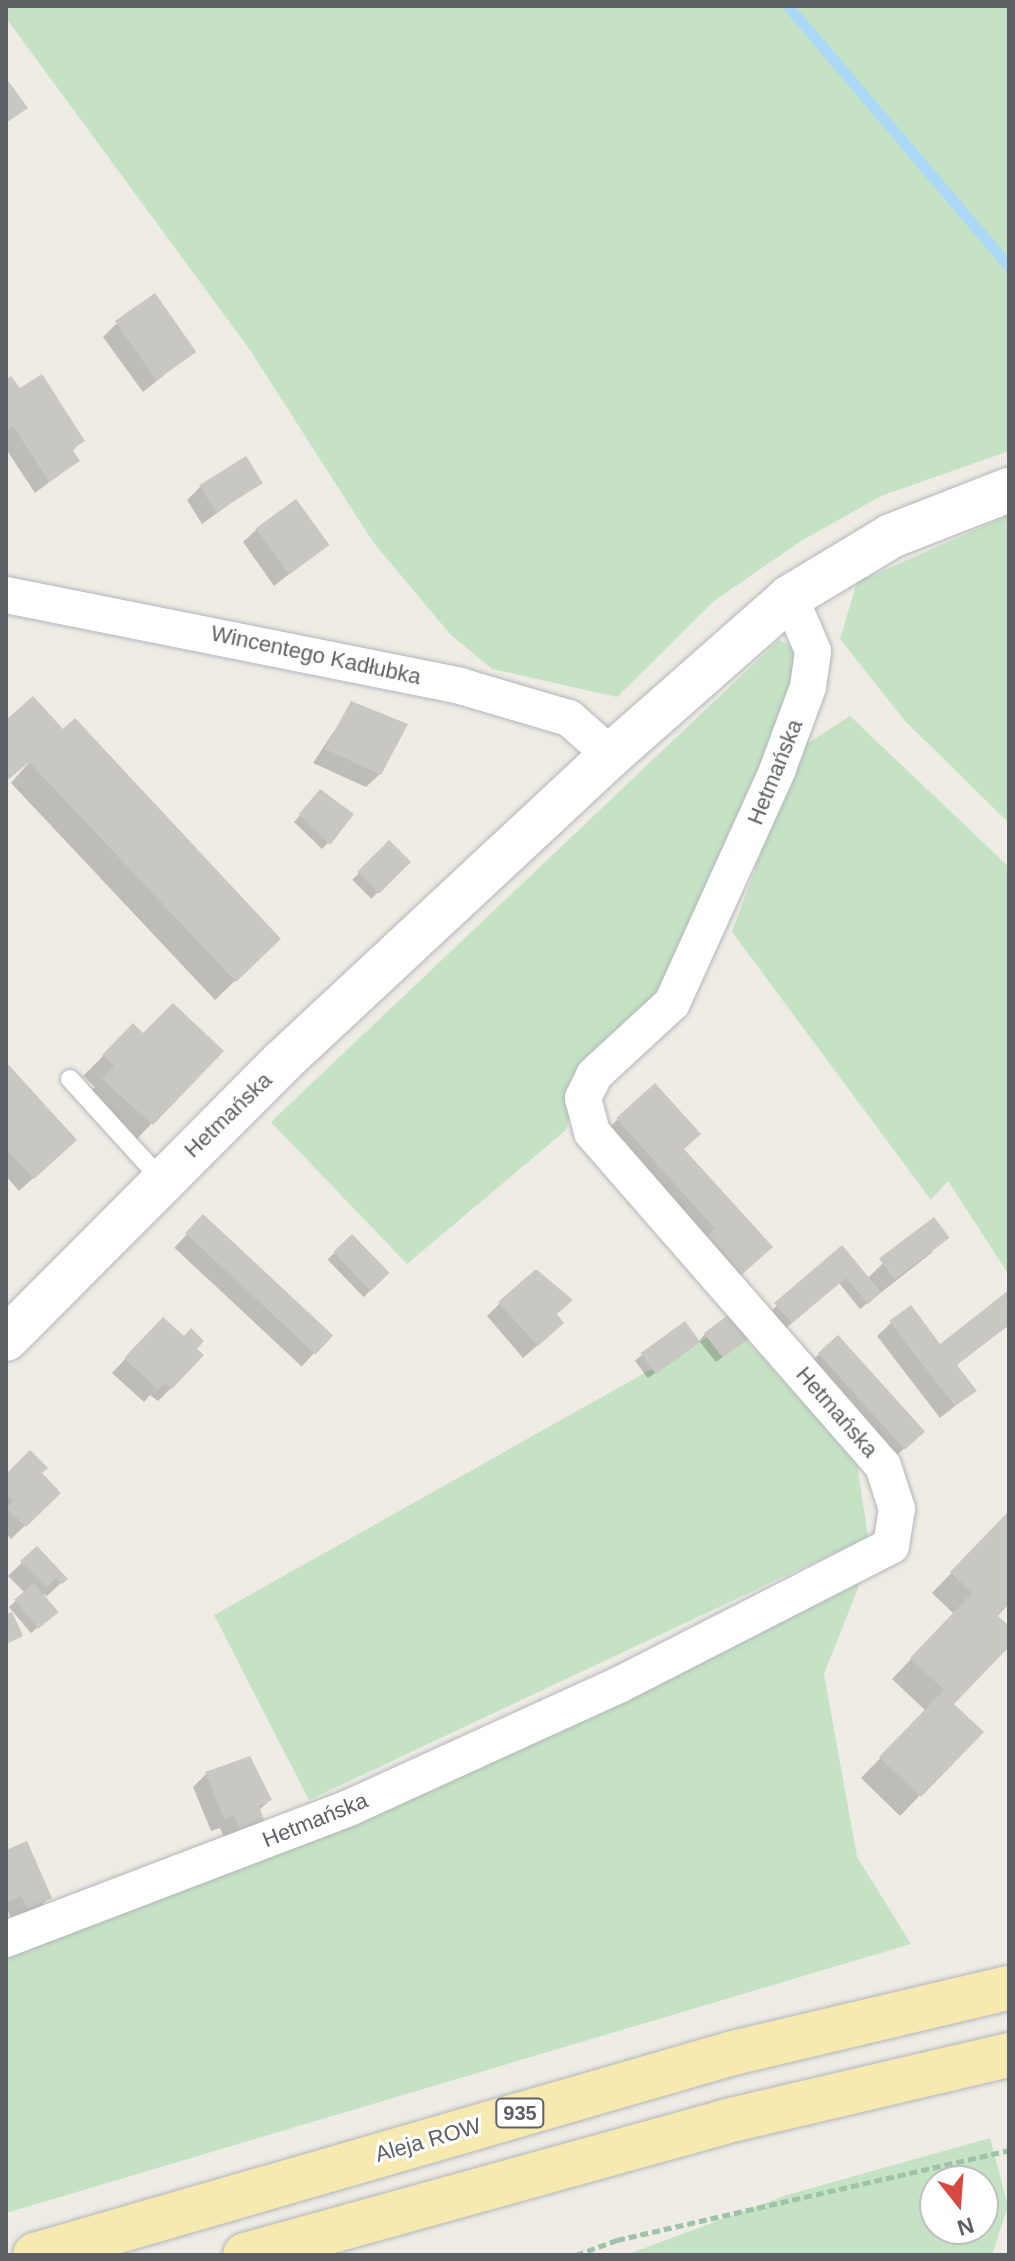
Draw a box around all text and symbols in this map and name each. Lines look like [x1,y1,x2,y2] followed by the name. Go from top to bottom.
[209,620,423,690] street label: Wincentego Kadłubka
[742,715,808,829] street label: Hetmańska
[179,1067,277,1163] street label: Hetmańska
[791,1361,883,1463] street label: Hetmańska
[258,1787,372,1853] street label: Hetmańska
[494,2097,546,2129] road number: 935
[372,2112,484,2168] street label: Aleja ROW
[919,2165,999,2245] north arrow
[954,2212,977,2241] text: N

